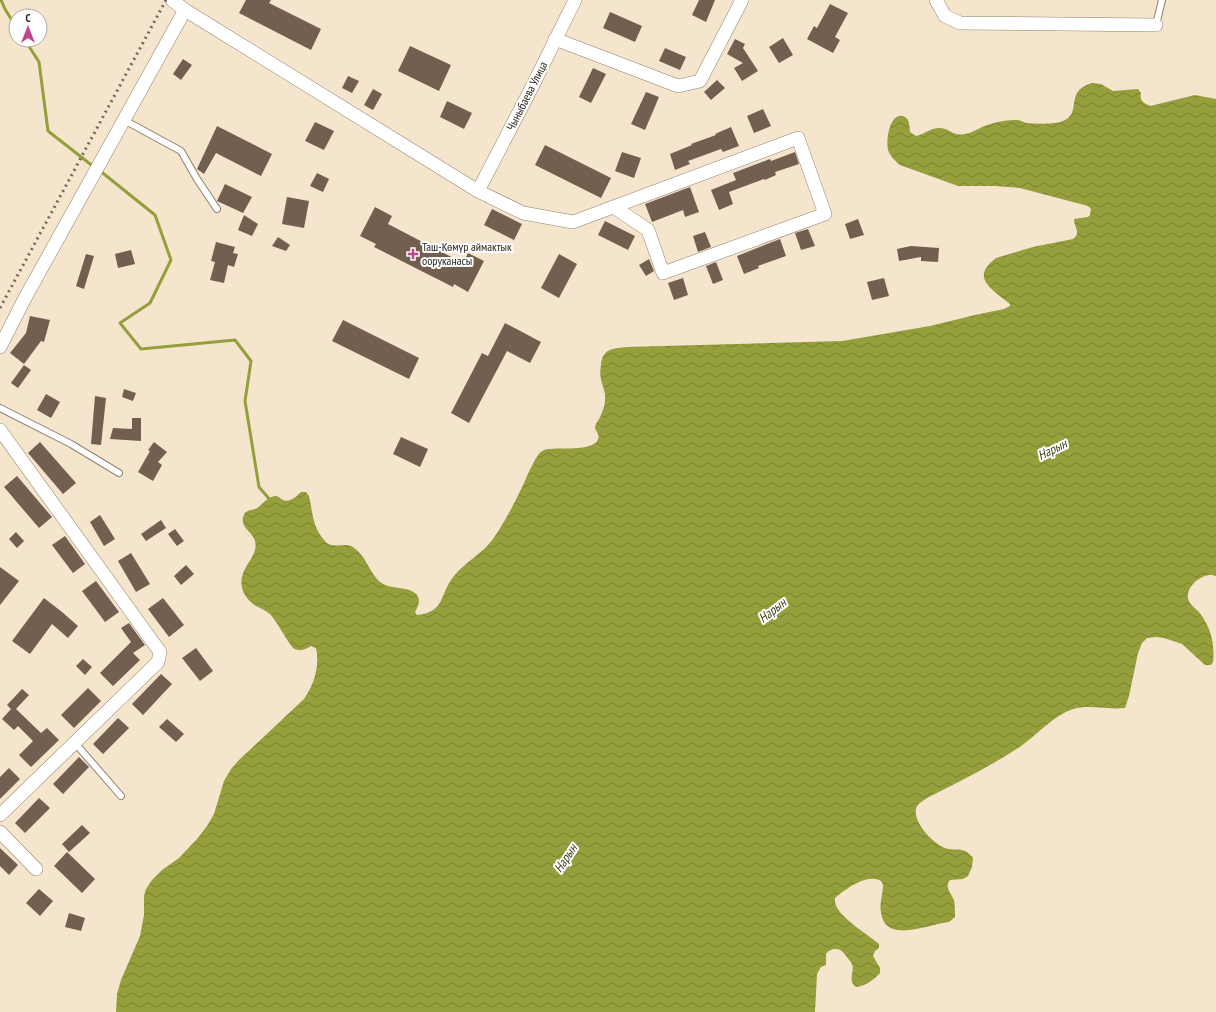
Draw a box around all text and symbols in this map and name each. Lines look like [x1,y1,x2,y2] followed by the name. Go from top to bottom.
[8,8,48,48] north arrow
[25,11,31,25] text: С
[503,59,550,133] street label: Чыныбаева Улица
[422,239,512,268] place label: Таш-Көмүр аймактык ооруканасы
[407,248,419,260] marker: Таш-Көмүр аймактык ооруканасы
[1035,435,1071,464] water label: Нарын
[755,593,791,626] water label: Нарын
[550,840,582,876] water label: Нарын

